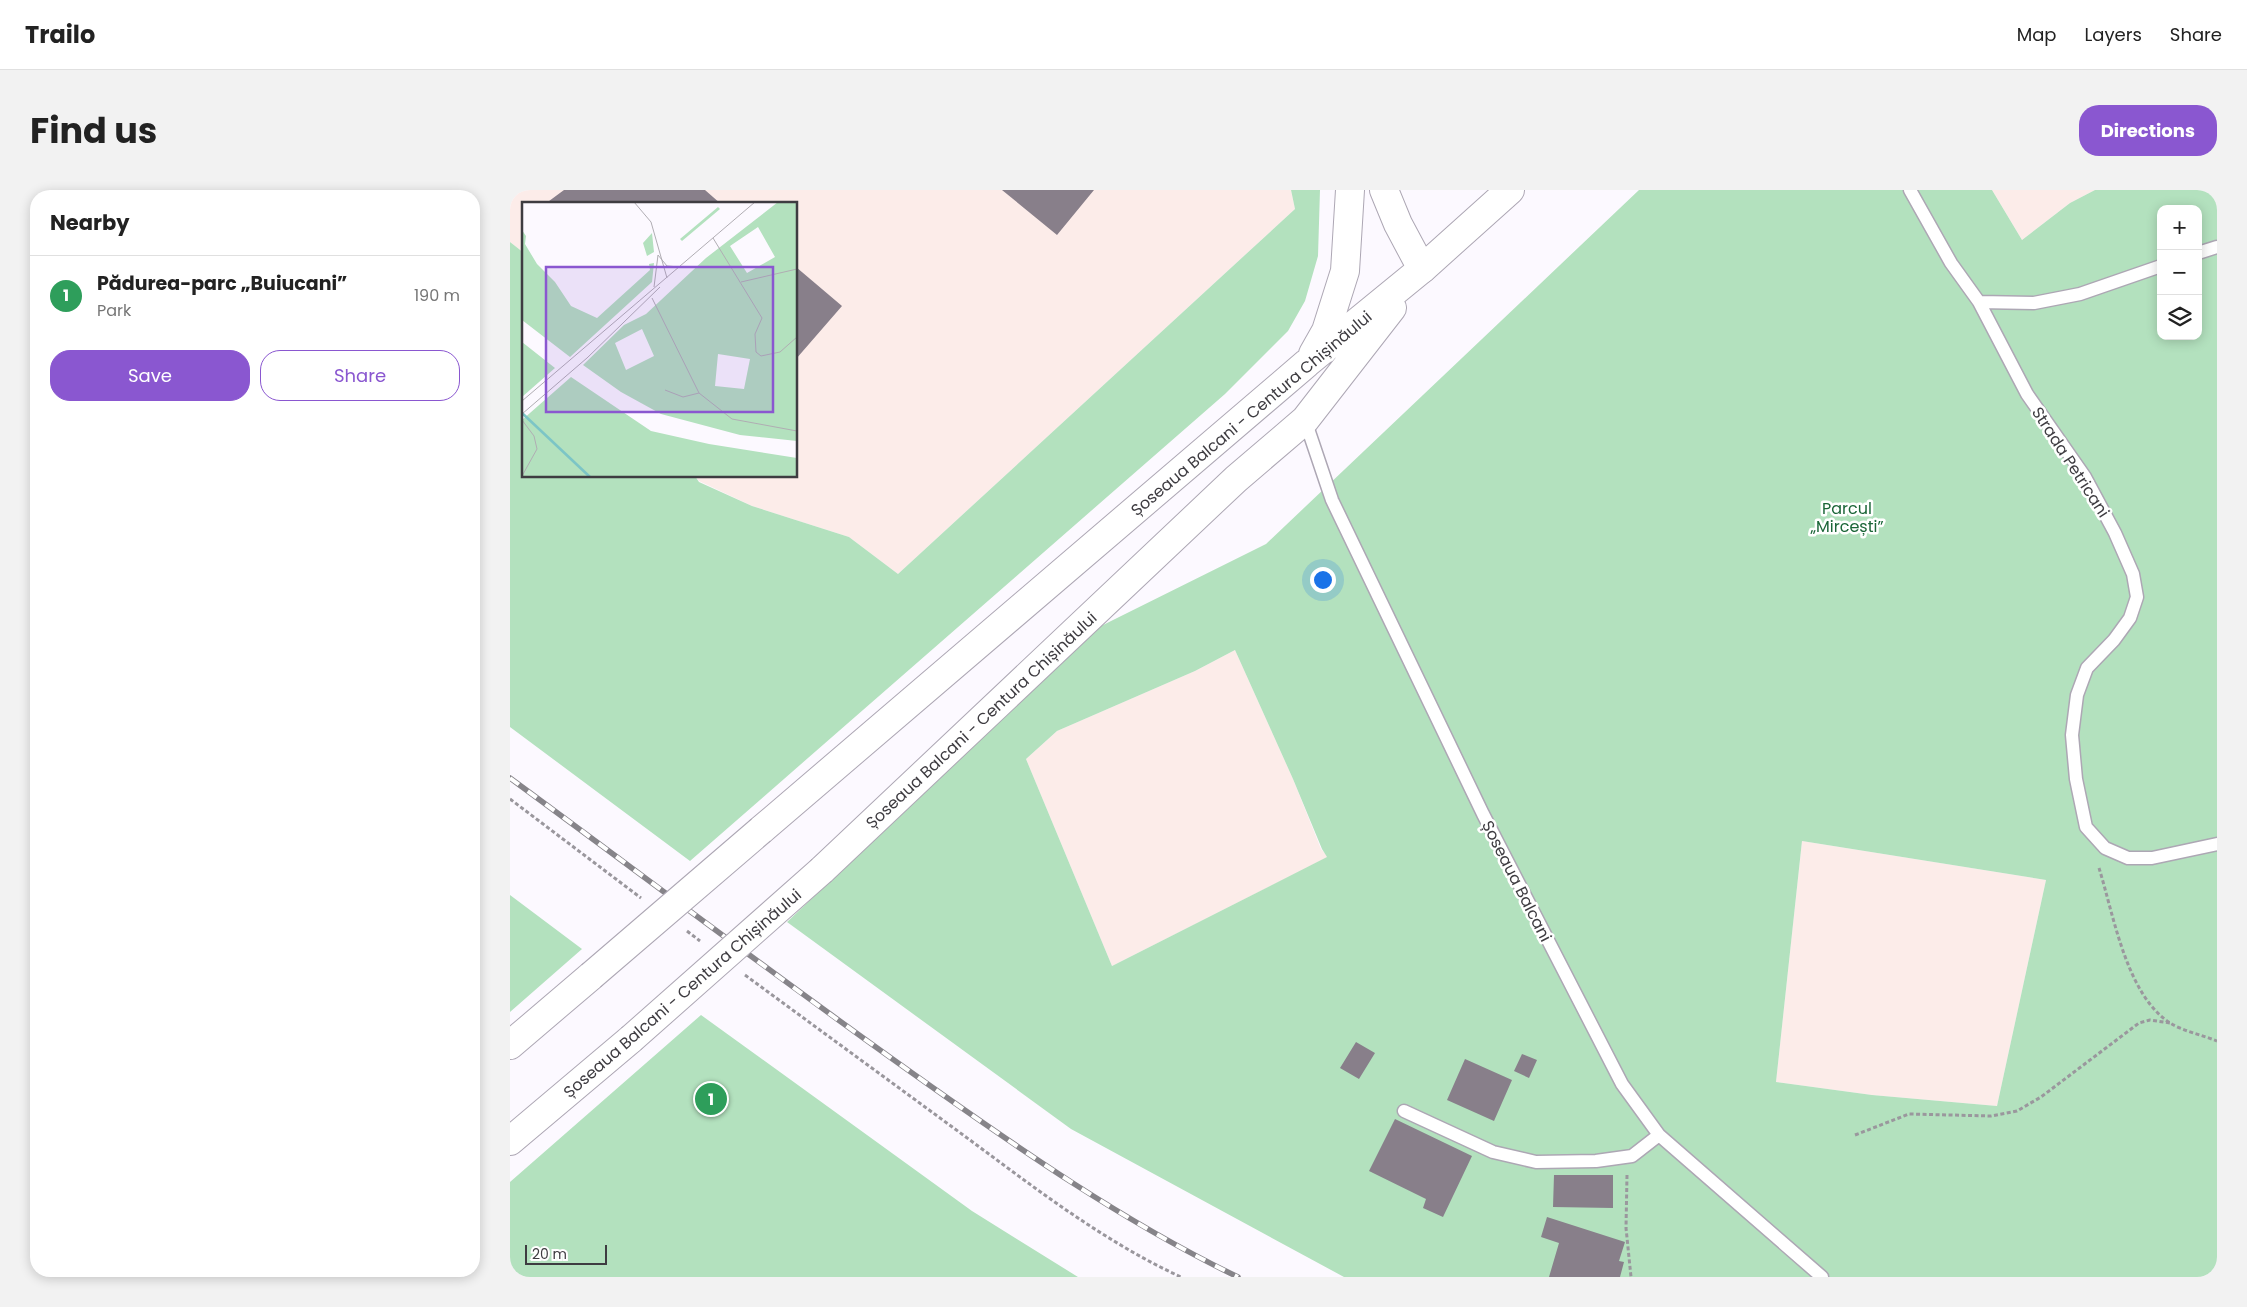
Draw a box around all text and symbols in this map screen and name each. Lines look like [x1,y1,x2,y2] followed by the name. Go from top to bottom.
[25,18,95,51] text: Trailo
[2017,22,2057,47] text: Map
[2085,22,2142,47] text: Layers
[2170,22,2222,47] text: Share
[2079,105,2217,156] button: Directions
[30,106,157,155] text: Find us
[522,202,798,478] inset map
[2157,205,2202,340] map controls
[2157,205,2202,250] button: +
[50,208,130,237] text: Nearby
[2157,250,2202,295] button: −
[97,270,347,297] text: Pădurea-parc „Buiucani”
[63,284,69,307] text: 1
[414,284,460,307] text: 190 m
[2157,295,2202,340] button: layers
[97,299,131,322] text: Park
[1126,305,1377,521] street label: Șoseaua Balcani - Centura Chișinăului
[50,350,250,401] button: Save
[260,350,460,401] button: Share
[2026,403,2115,522] street label: Strada Petricani
[1809,497,1884,538] park label: Parcul „Mircești”
[1310,567,1336,593] your location
[861,607,1102,834] street label: Șoseaua Balcani - Centura Chișinăului
[1476,817,1557,946] street label: Șoseaua Balcani
[558,883,806,1103] street label: Șoseaua Balcani - Centura Chișinăului
[695,1080,727,1118] pin: 1
[525,1242,608,1265] scale bar
[532,1244,567,1264] text: 20 m

